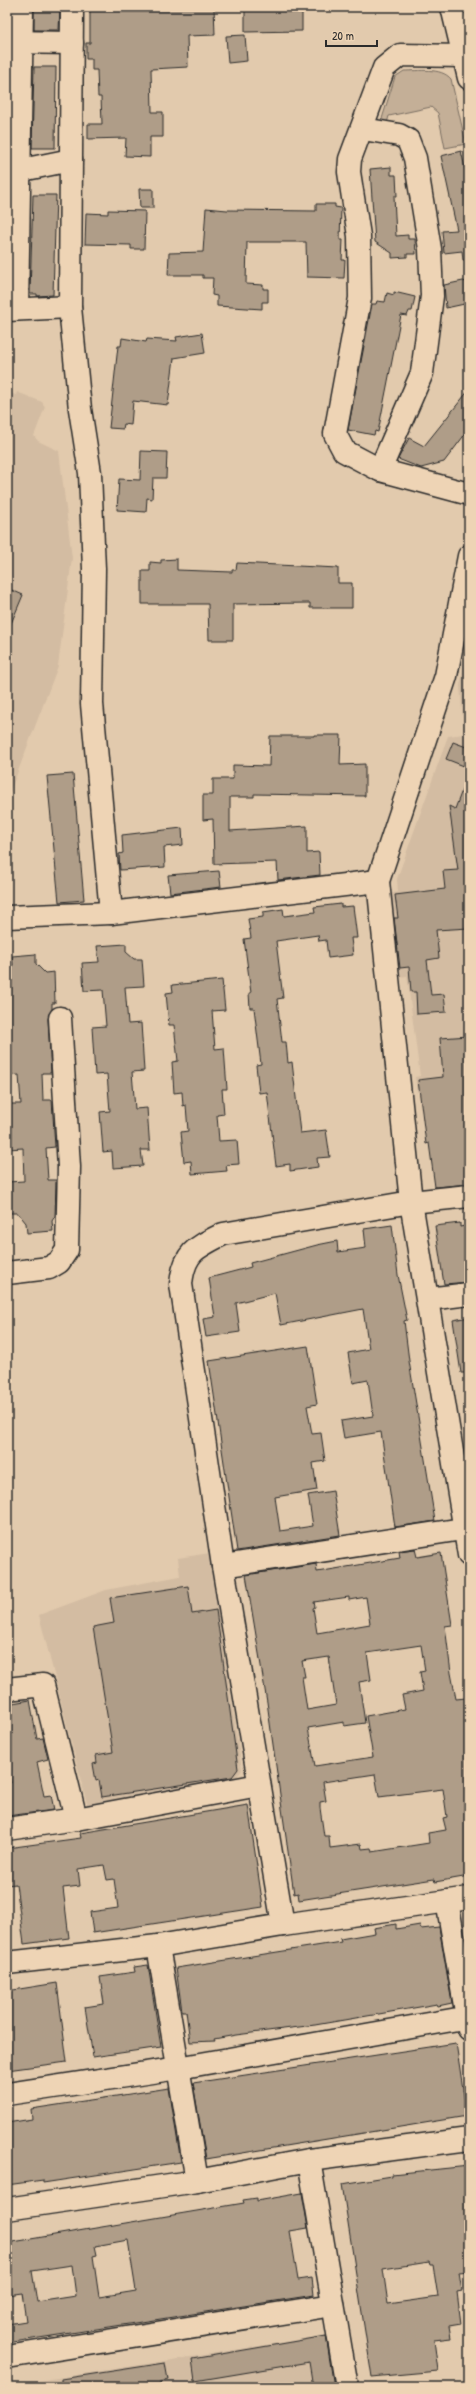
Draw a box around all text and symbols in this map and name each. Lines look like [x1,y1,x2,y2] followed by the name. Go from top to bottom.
[326,22,377,48] scale bar
[332,27,354,44] text: 20 m

